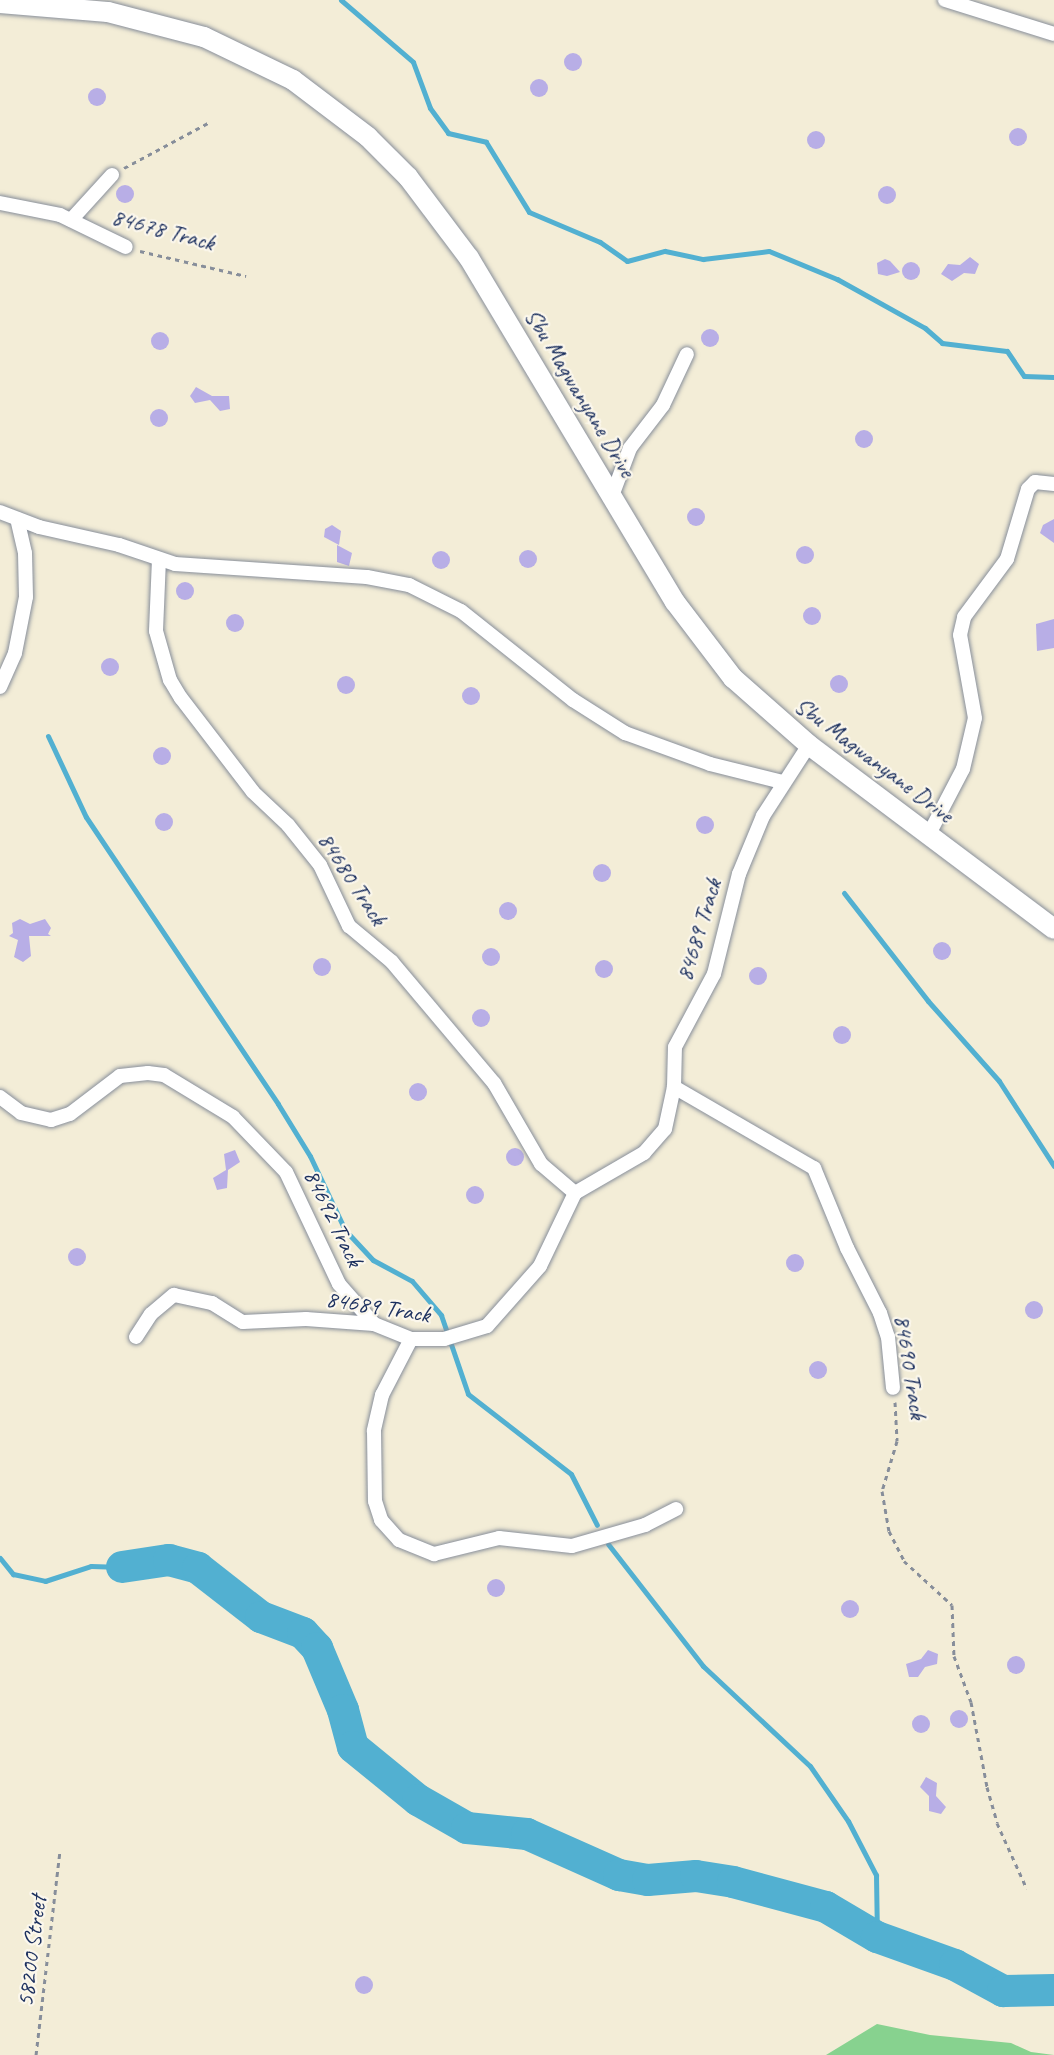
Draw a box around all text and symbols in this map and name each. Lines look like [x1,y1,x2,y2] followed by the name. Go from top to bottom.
[109,202,217,258] street label: 84678 Track
[518,304,642,482] street label: Sbu Magwanyane Drive
[789,691,959,829] street label: Sbu Magwanyane Drive
[311,827,393,931] street label: 84680 Track
[670,876,728,984] street label: 84689 Track
[297,1164,369,1272] street label: 84692 Track
[324,1285,432,1329] street label: 84689 Track
[888,1313,932,1421] street label: 84690 Track
[11,1894,53,2008] street label: 58200 Street

